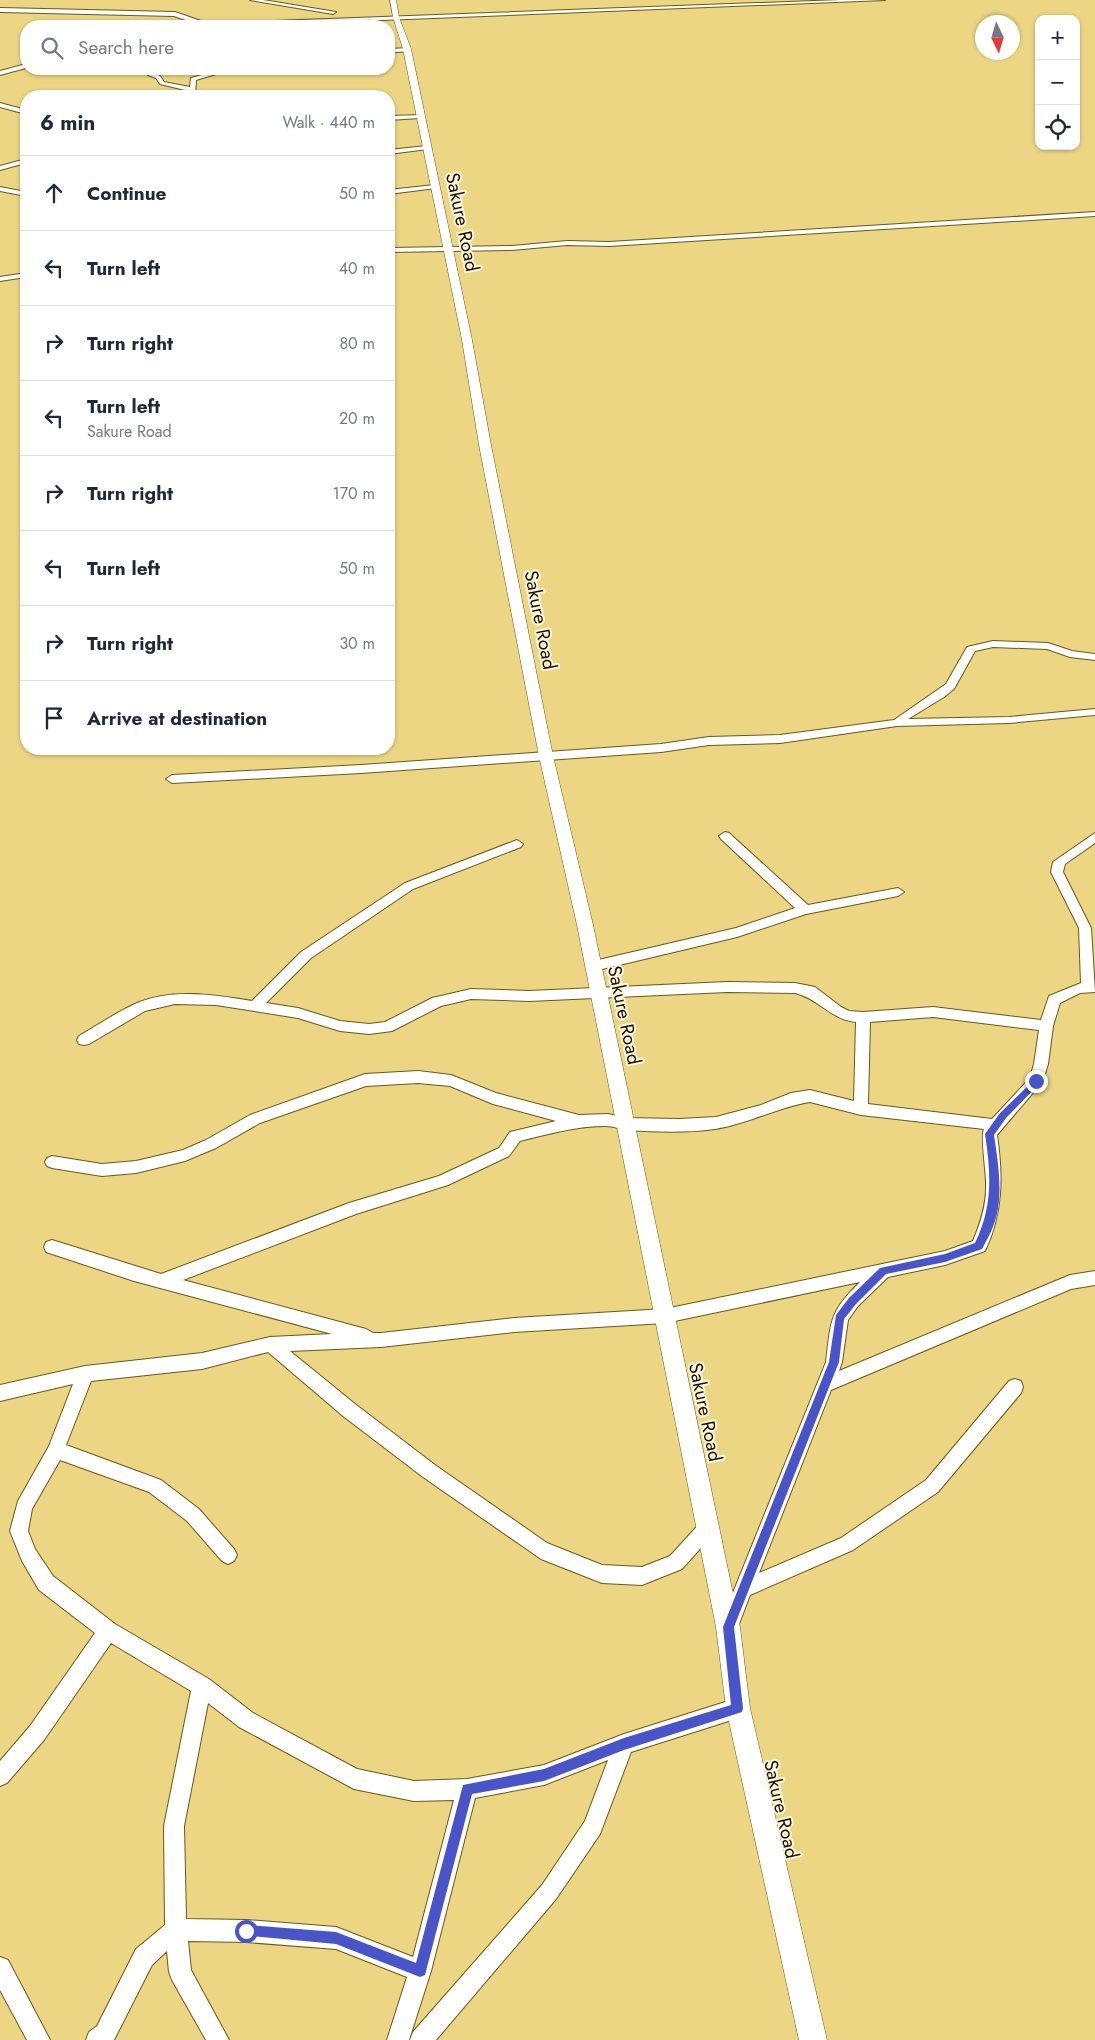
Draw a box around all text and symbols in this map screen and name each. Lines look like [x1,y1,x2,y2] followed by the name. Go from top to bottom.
[975,15,1020,60] north arrow
[1035,15,1080,150] map controls
[1035,15,1080,60] button: +
[20,20,395,75] search box
[38,34,66,62] icon: search
[78,34,174,61] text: Search here
[1035,60,1080,105] button: −
[1035,105,1080,150] button: locate
[40,108,95,138] text: 6 min
[282,111,375,134] text: Walk · 440 m
[439,170,486,274] street label: Sakure Road
[40,179,68,207] icon: ahead
[87,180,166,207] text: Continue
[339,182,375,205] text: 50 m
[40,254,68,282] icon: left
[87,255,160,282] text: Turn left
[339,257,375,280] text: 40 m
[40,329,68,357] icon: right
[87,330,173,357] text: Turn right
[339,332,375,355] text: 80 m
[87,393,160,420] text: Turn left
[40,404,68,432] icon: left
[339,407,375,430] text: 20 m
[87,420,172,443] text: Sakure Road
[40,479,68,507] icon: right
[87,480,173,507] text: Turn right
[333,482,375,505] text: 170 m
[40,554,68,582] icon: left
[87,555,160,582] text: Turn left
[339,557,375,580] text: 50 m
[518,568,563,672] street label: Sakure Road
[40,629,68,657] icon: right
[87,630,173,657] text: Turn right
[339,632,375,655] text: 30 m
[40,704,68,732] icon: arrive
[87,705,267,732] text: Arrive at destination
[601,963,648,1067] street label: Sakure Road
[1025,1070,1048,1093] route end
[682,1360,729,1464] street label: Sakure Road
[757,1757,806,1861] street label: Sakure Road
[235,1920,258,1943] route start

